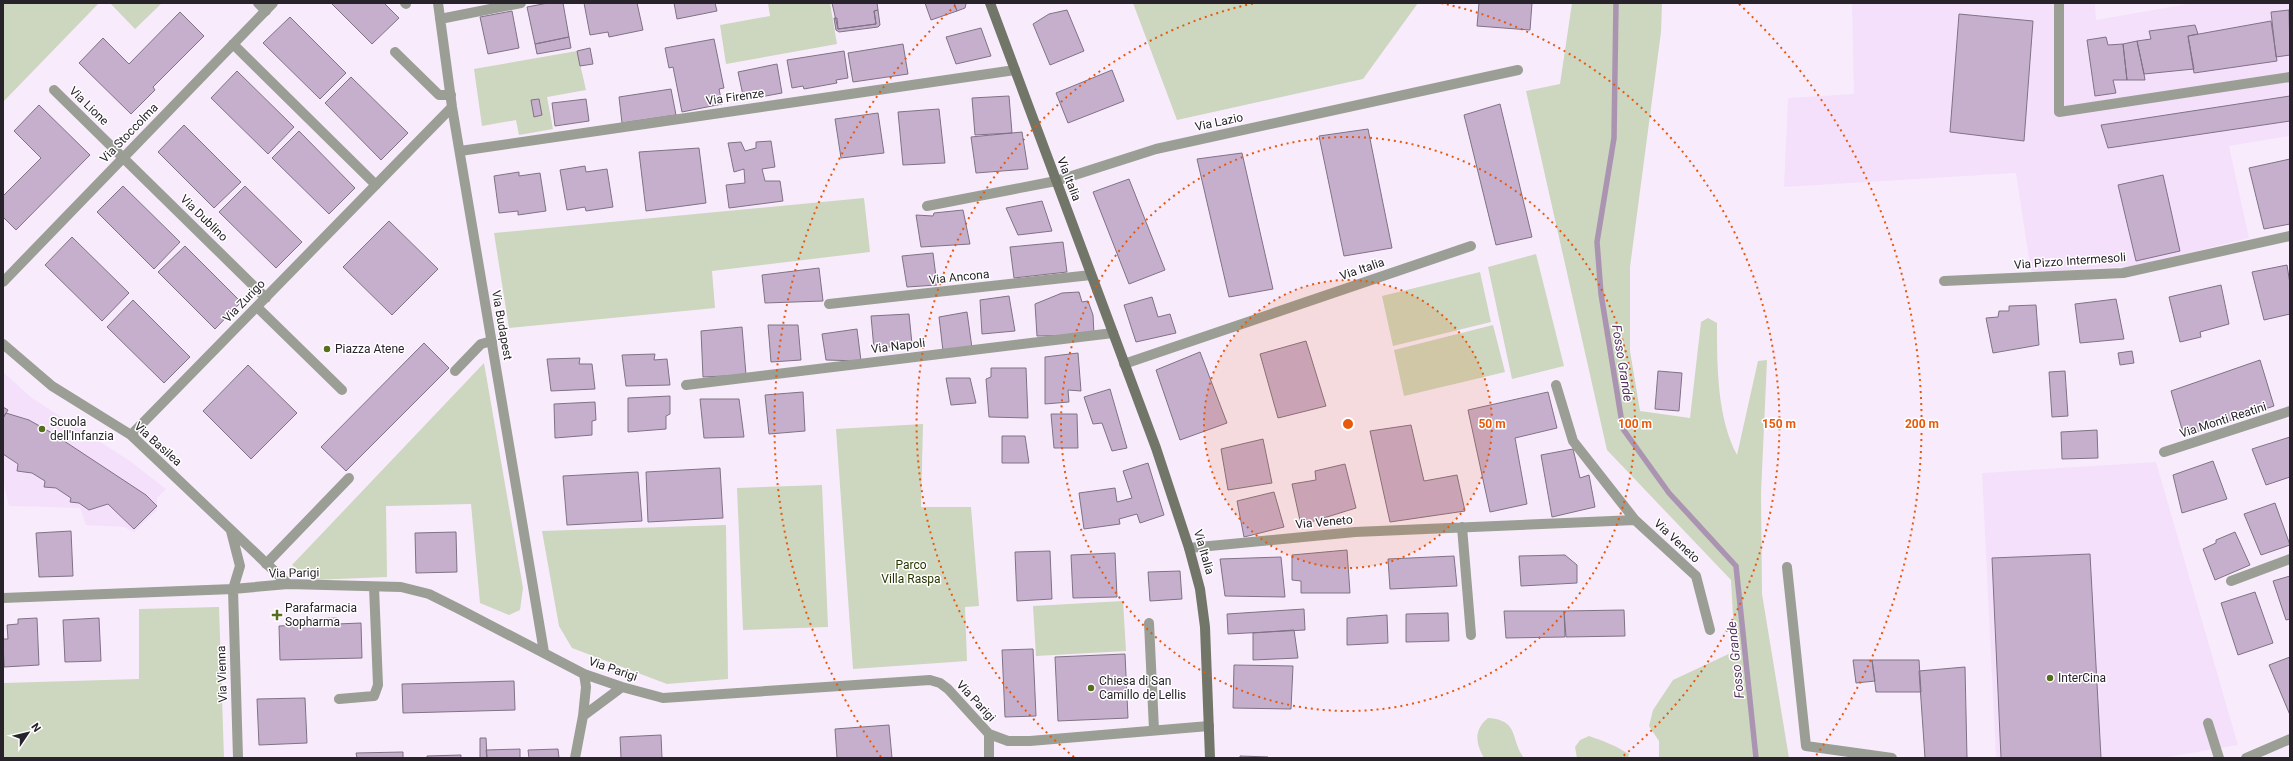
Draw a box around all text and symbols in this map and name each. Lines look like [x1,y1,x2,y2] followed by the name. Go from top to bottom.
[66,84,112,128] street label: Via Lione
[705,86,765,108] street label: Via Firenze
[97,100,161,166] street label: Via Stoccolma
[1194,110,1244,134] street label: Via Lazio
[1054,155,1084,203] street label: Via Italia
[177,192,231,244] street label: Via Dublino
[2014,250,2127,272] street label: Via Pizzo Intermesoli
[1338,255,1386,283] street label: Via Italia
[928,267,990,287] street label: Via Ancona
[220,276,268,325] street label: Via Zurigo
[489,289,515,361] street label: Via Budapest
[1609,324,1636,403] water label: Fosso Grande
[870,336,926,356] street label: Via Napoli
[335,342,404,356] place label: Piazza Atene
[322,344,332,354] marker: Piazza Atene
[2178,399,2268,441] street label: Via Monti Reatini
[50,415,114,443] place label: Scuola dell'Infanzia
[1341,417,1355,431] centre of rings
[1478,417,1506,431] text: 50 m
[1618,417,1652,431] text: 100 m
[1762,417,1796,431] text: 150 m
[1905,417,1939,431] text: 200 m
[131,419,185,469] street label: Via Basilea
[37,424,47,434] marker: Scuola dell'Infanzia
[1295,513,1353,531] street label: Via Veneto
[1651,516,1703,566] street label: Via Veneto
[1191,528,1217,576] street label: Via Italia
[881,558,941,586] park label: Parco Villa Raspa
[269,566,320,580] street label: Via Parigi
[285,601,357,629] place label: Parafarmacia Sopharma
[272,610,282,620] marker: Parafarmacia Sopharma
[1724,620,1747,699] water label: Fosso Grande
[214,645,230,703] street label: Via Vienna
[587,654,639,684] street label: Via Parigi
[2058,671,2106,685] place label: InterCina
[2045,673,2055,683] marker: InterCina
[1099,674,1186,702] place label: Chiesa di San Camillo de Lellis
[954,678,998,724] street label: Via Parigi
[1086,683,1096,693] marker: Chiesa di San Camillo de Lellis
[8,713,48,753] north arrow
[28,721,43,735] text: N

